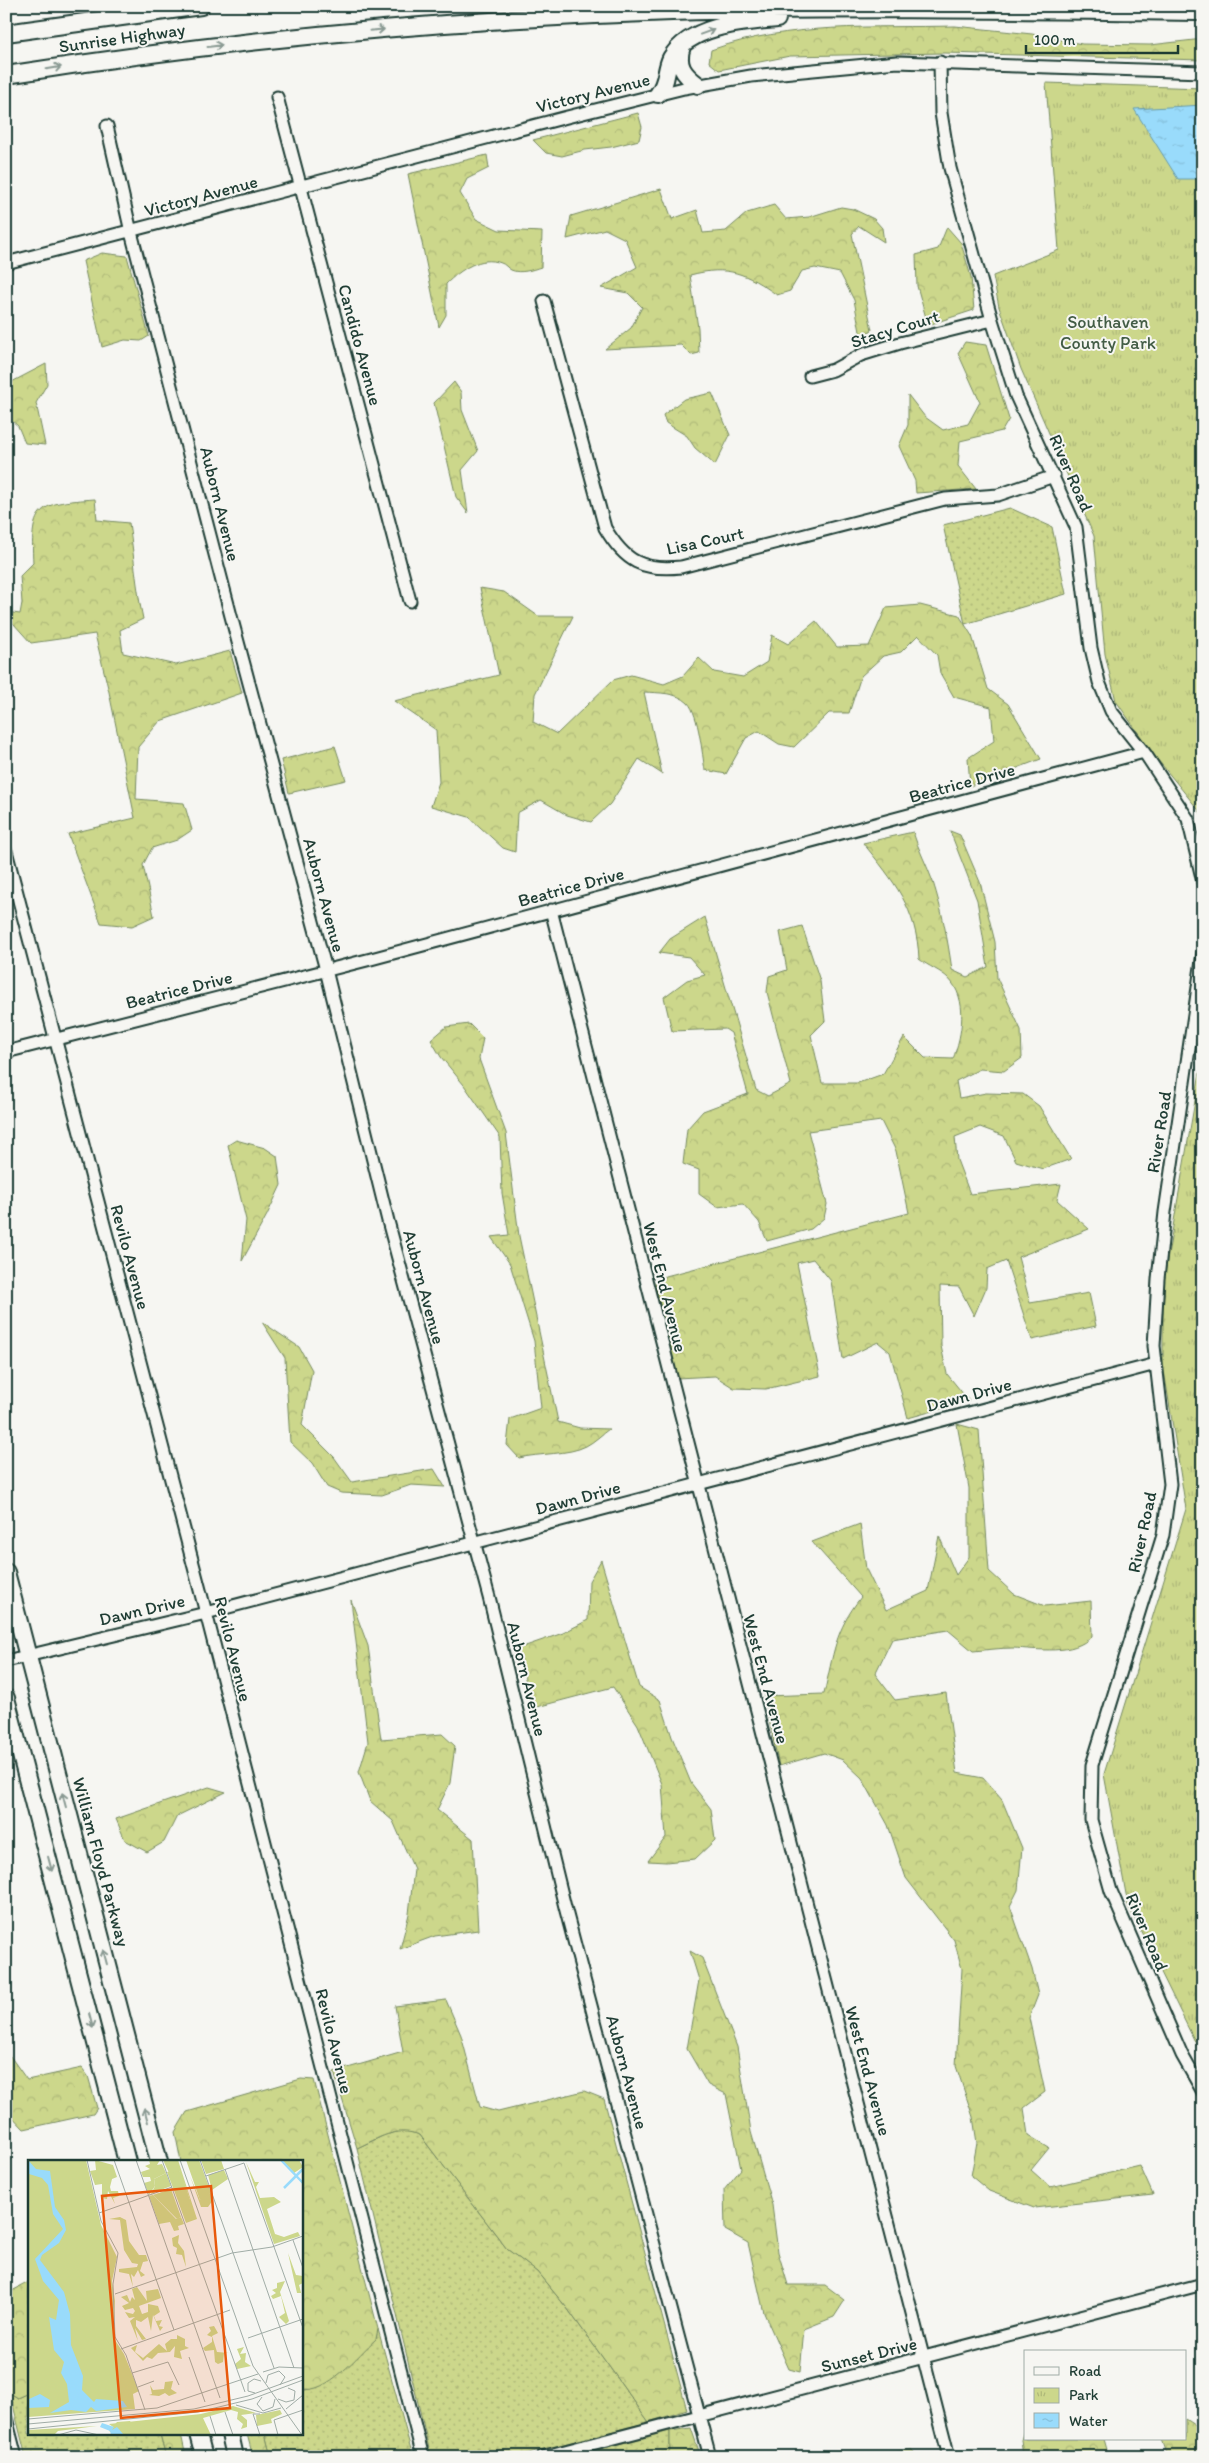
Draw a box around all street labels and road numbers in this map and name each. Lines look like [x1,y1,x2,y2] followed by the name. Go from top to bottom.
[57,18,187,58] street label: Sunrise Highway
[534,68,652,118] street label: Victory Avenue
[142,170,260,222] street label: Victory Avenue
[333,282,387,408] street label: Candido Avenue
[848,305,942,353] street label: Stacy Court
[1044,431,1098,515] street label: River Road
[195,444,245,564] street label: Auborn Avenue
[664,522,746,560] street label: Lisa Court
[907,758,1017,808] street label: Beatrice Drive
[298,836,350,954] street label: Auborn Avenue
[516,862,626,912] street label: Beatrice Drive
[123,966,235,1014] street label: Beatrice Drive
[1142,1089,1176,1175] street label: River Road
[105,1202,155,1312] street label: Revilo Avenue
[638,1220,692,1354] street label: West End Avenue
[398,1228,450,1346] street label: Auborn Avenue
[924,1373,1014,1417] street label: Dawn Drive
[533,1476,623,1520] street label: Dawn Drive
[1123,1489,1161,1575] street label: River Road
[97,1589,187,1631] street label: Dawn Drive
[209,1594,257,1704] street label: Revilo Avenue
[738,1612,794,1746] street label: West End Avenue
[502,1619,552,1739] street label: Auborn Avenue
[68,1775,134,1950] street label: William Floyd Parkway
[1121,1890,1173,1975] street label: River Road
[310,1986,358,2096] street label: Revilo Avenue
[840,2004,896,2138] street label: West End Avenue
[601,2013,653,2131] street label: Auborn Avenue
[819,2332,919,2378] street label: Sunset Drive

